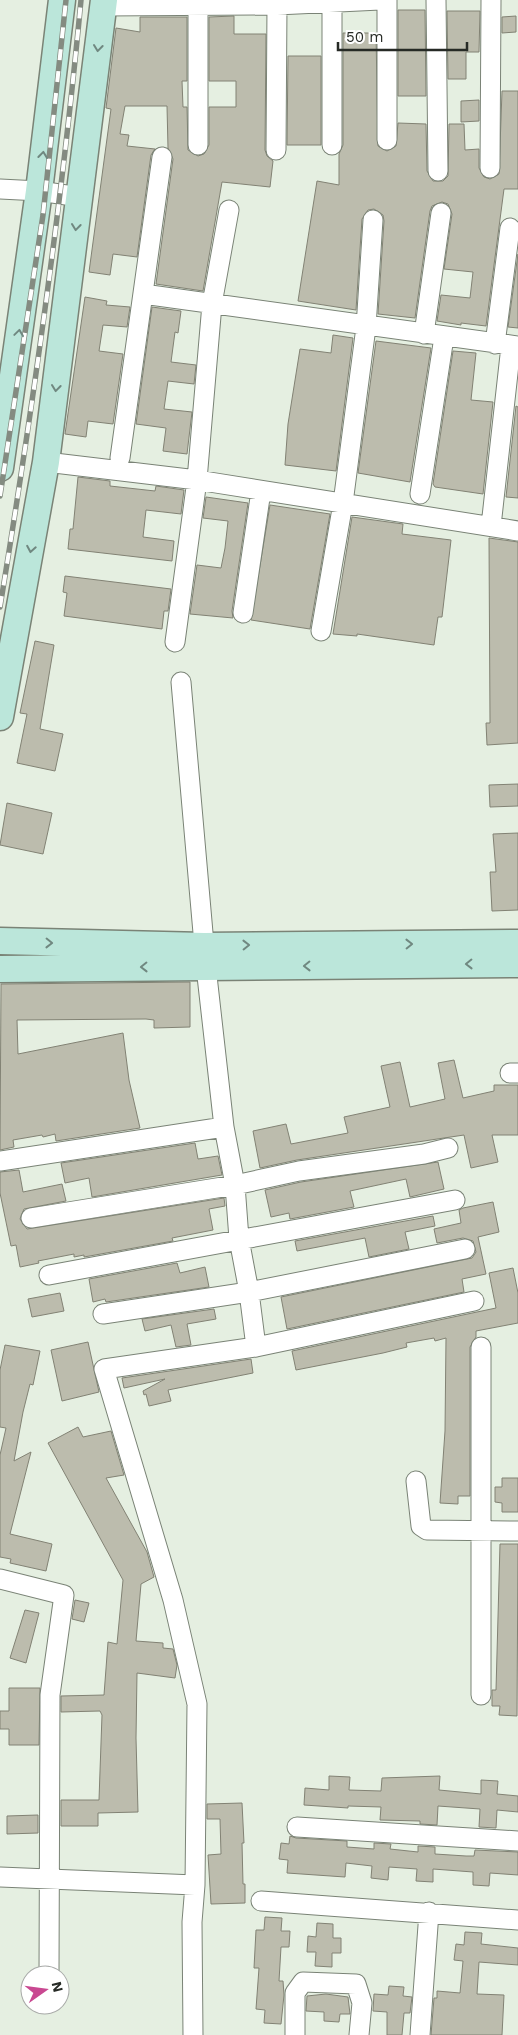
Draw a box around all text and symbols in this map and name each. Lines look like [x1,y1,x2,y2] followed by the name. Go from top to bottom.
[338,20,467,52] scale bar
[346,28,383,46] text: 50 m
[94,44,104,53] one-way arrow
[37,151,48,159] one-way arrow
[71,223,82,231] one-way arrow
[13,329,24,337] one-way arrow
[51,384,61,393] one-way arrow
[26,544,36,553] one-way arrow
[45,937,53,948] one-way arrow
[405,939,413,949] one-way arrow
[242,940,250,951] one-way arrow
[465,959,473,969] one-way arrow
[303,961,310,971] one-way arrow
[140,962,148,972] one-way arrow
[20,1965,70,2015] north arrow
[49,1980,67,1994] text: N

